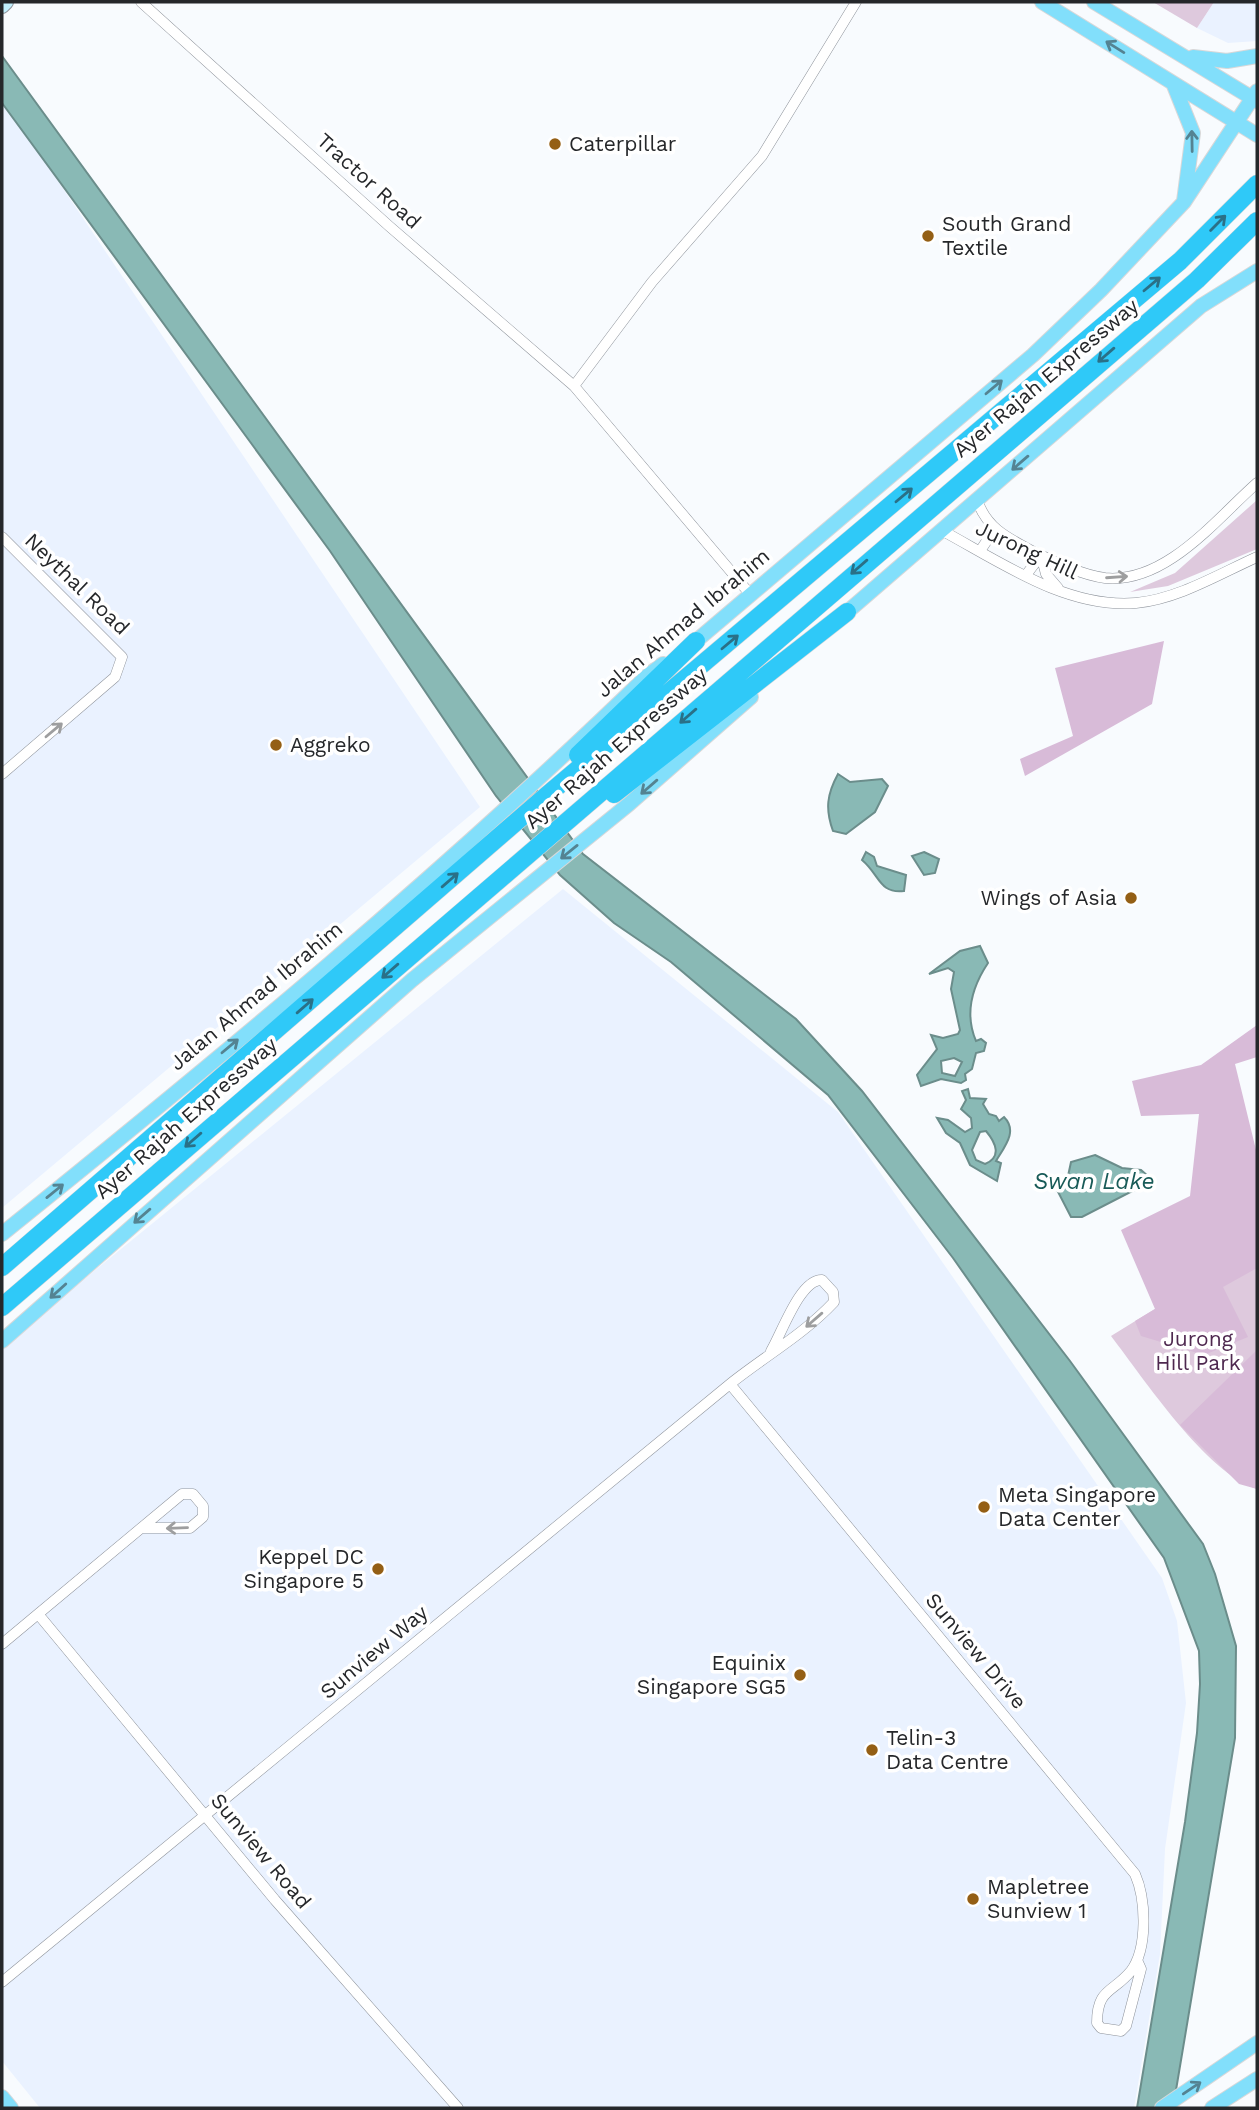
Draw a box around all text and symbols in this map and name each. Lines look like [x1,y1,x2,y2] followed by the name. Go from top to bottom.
[1106,40,1126,54] one-way arrow
[312,127,426,234] street label: Tractor Road
[1185,130,1199,153] one-way arrow
[569,131,677,156] place label: Caterpillar
[547,136,563,152] marker: Caterpillar
[942,211,1072,260] place label: South Grand Textile
[1210,214,1227,231] one-way arrow
[920,228,936,244] marker: South Grand Textile
[1143,276,1161,292] one-way arrow
[948,293,1143,462] street label: Ayer Rajah Expressway
[1098,347,1116,363] one-way arrow
[984,379,1002,395] one-way arrow
[1011,455,1029,471] one-way arrow
[895,488,913,503] one-way arrow
[972,515,1083,585] street label: Jurong Hill
[20,528,135,640] street label: Neythal Road
[591,543,774,702] street label: Jalan Ahmad Ibrahim
[851,559,869,575] one-way arrow
[1105,570,1128,583] one-way arrow
[721,634,739,650] one-way arrow
[519,661,712,834] street label: Ayer Rajah Expressway
[679,708,697,724] one-way arrow
[44,722,62,738] one-way arrow
[290,732,371,757] place label: Aggreko
[268,737,284,753] marker: Aggreko
[640,779,658,795] one-way arrow
[560,844,578,860] one-way arrow
[441,872,459,888] one-way arrow
[980,885,1117,910] place label: Wings of Asia
[1123,890,1139,906] marker: Wings of Asia
[164,916,347,1075] street label: Jalan Ahmad Ibrahim
[382,963,400,979] one-way arrow
[296,998,314,1014] one-way arrow
[89,1031,282,1204] street label: Ayer Rajah Expressway
[220,1038,238,1054] one-way arrow
[184,1132,202,1148] one-way arrow
[1033,1168,1155,1195] water label: Swan Lake
[45,1184,63,1199] one-way arrow
[133,1208,151,1224] one-way arrow
[49,1283,67,1299] one-way arrow
[805,1312,823,1328] one-way arrow
[1155,1326,1241,1375] park label: Jurong Hill Park
[998,1482,1156,1531] place label: Meta Singapore Data Center
[976,1499,992,1515] marker: Meta Singapore Data Center
[166,1522,189,1535] one-way arrow
[244,1544,364,1593] place label: Keppel DC Singapore 5
[370,1561,386,1577] marker: Keppel DC Singapore 5
[921,1588,1032,1714] street label: Sunview Drive
[315,1599,433,1704] street label: Sunview Way
[637,1650,786,1699] place label: Equinix Singapore SG5
[792,1667,808,1683] marker: Equinix Singapore SG5
[886,1725,1009,1774] place label: Telin-3 Data Centre
[864,1742,880,1758] marker: Telin-3 Data Centre
[206,1788,317,1913] street label: Sunview Road
[987,1874,1089,1923] place label: Mapletree Sunview 1
[965,1891,981,1907] marker: Mapletree Sunview 1
[1182,2081,1201,2095] one-way arrow

